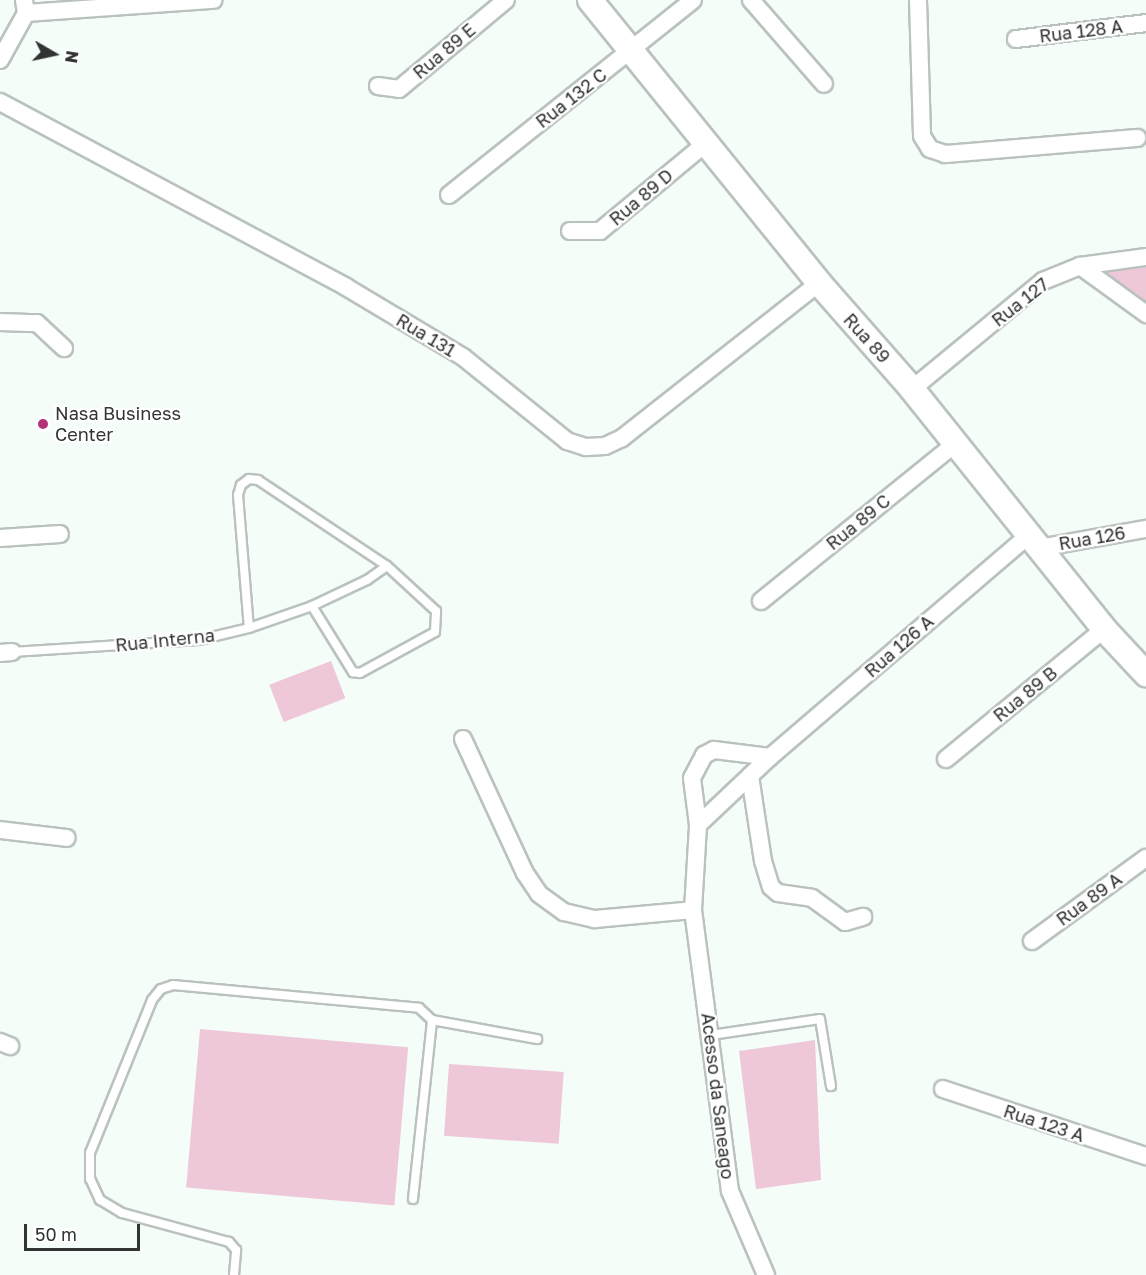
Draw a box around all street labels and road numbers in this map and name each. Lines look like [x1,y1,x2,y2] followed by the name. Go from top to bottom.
[1038,15,1124,47] street label: Rua 128 A
[408,19,480,83] street label: Rua 89 E
[531,64,611,132] street label: Rua 132 C
[605,164,677,230] street label: Rua 89 D
[987,273,1053,331] street label: Rua 127
[392,309,460,361] street label: Rua 131
[839,309,895,367] street label: Rua 89
[822,490,894,554] street label: Rua 89 C
[1057,522,1127,554] street label: Rua 126
[860,610,938,682] street label: Rua 126 A
[114,624,216,656] street label: Rua Interna
[989,662,1061,726] street label: Rua 89 B
[1052,868,1126,930] street label: Rua 89 A
[697,1012,739,1180] street label: Acesso da Saneago
[1001,1100,1087,1146] street label: Rua 123 A

